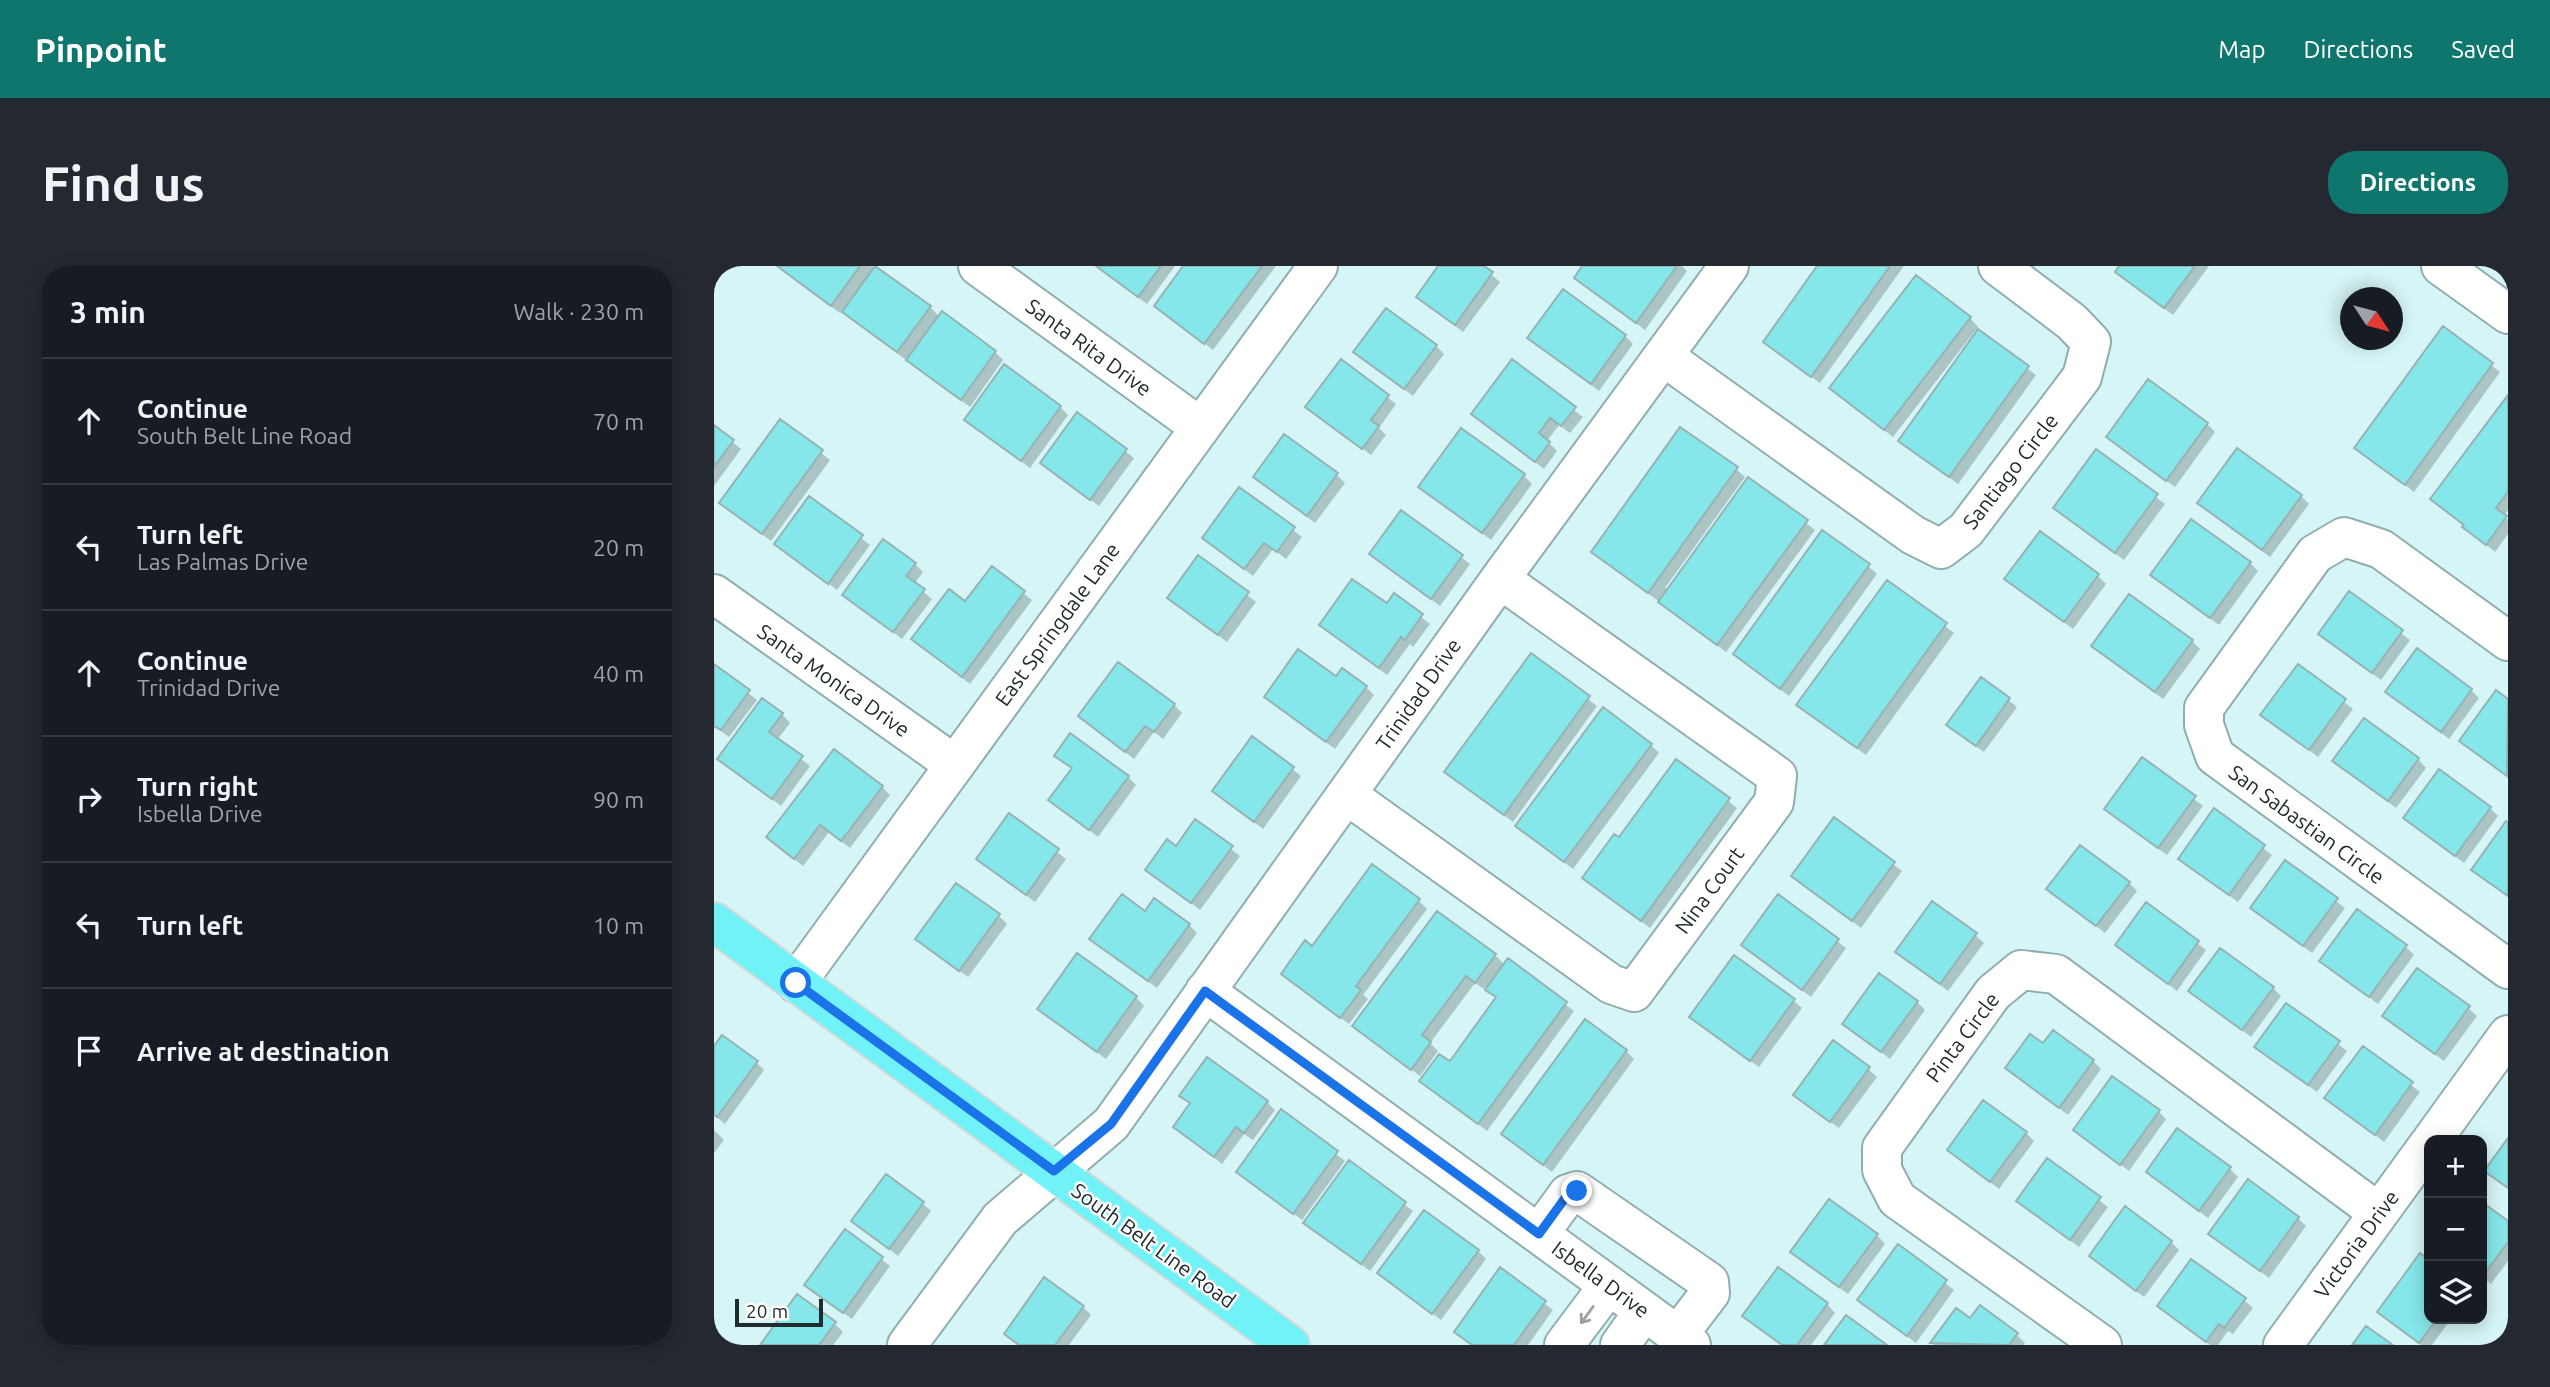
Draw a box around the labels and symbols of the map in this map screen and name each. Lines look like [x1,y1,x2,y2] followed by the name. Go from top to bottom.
[2340,287,2403,350] north arrow
[1022,293,1156,401] street label: Santa Rita Drive
[1957,408,2063,534] street label: Santiago Circle
[990,538,1124,710] street label: East Springdale Lane
[753,618,915,742] street label: Santa Monica Drive
[1371,633,1465,755] street label: Trinidad Drive
[2225,760,2389,888] street label: San Sabastian Circle
[1670,842,1748,938] street label: Nina Court
[780,967,811,998] route start
[1920,987,2004,1087] street label: Pinta Circle
[1561,1175,1592,1206] route end
[1067,1178,1241,1312] street label: South Belt Line Road
[2309,1185,2403,1303] street label: Victoria Drive
[1548,1236,1654,1322] street label: Isbella Drive
[735,1296,822,1328] scale bar
[1579,1305,1594,1324] one-way arrow

